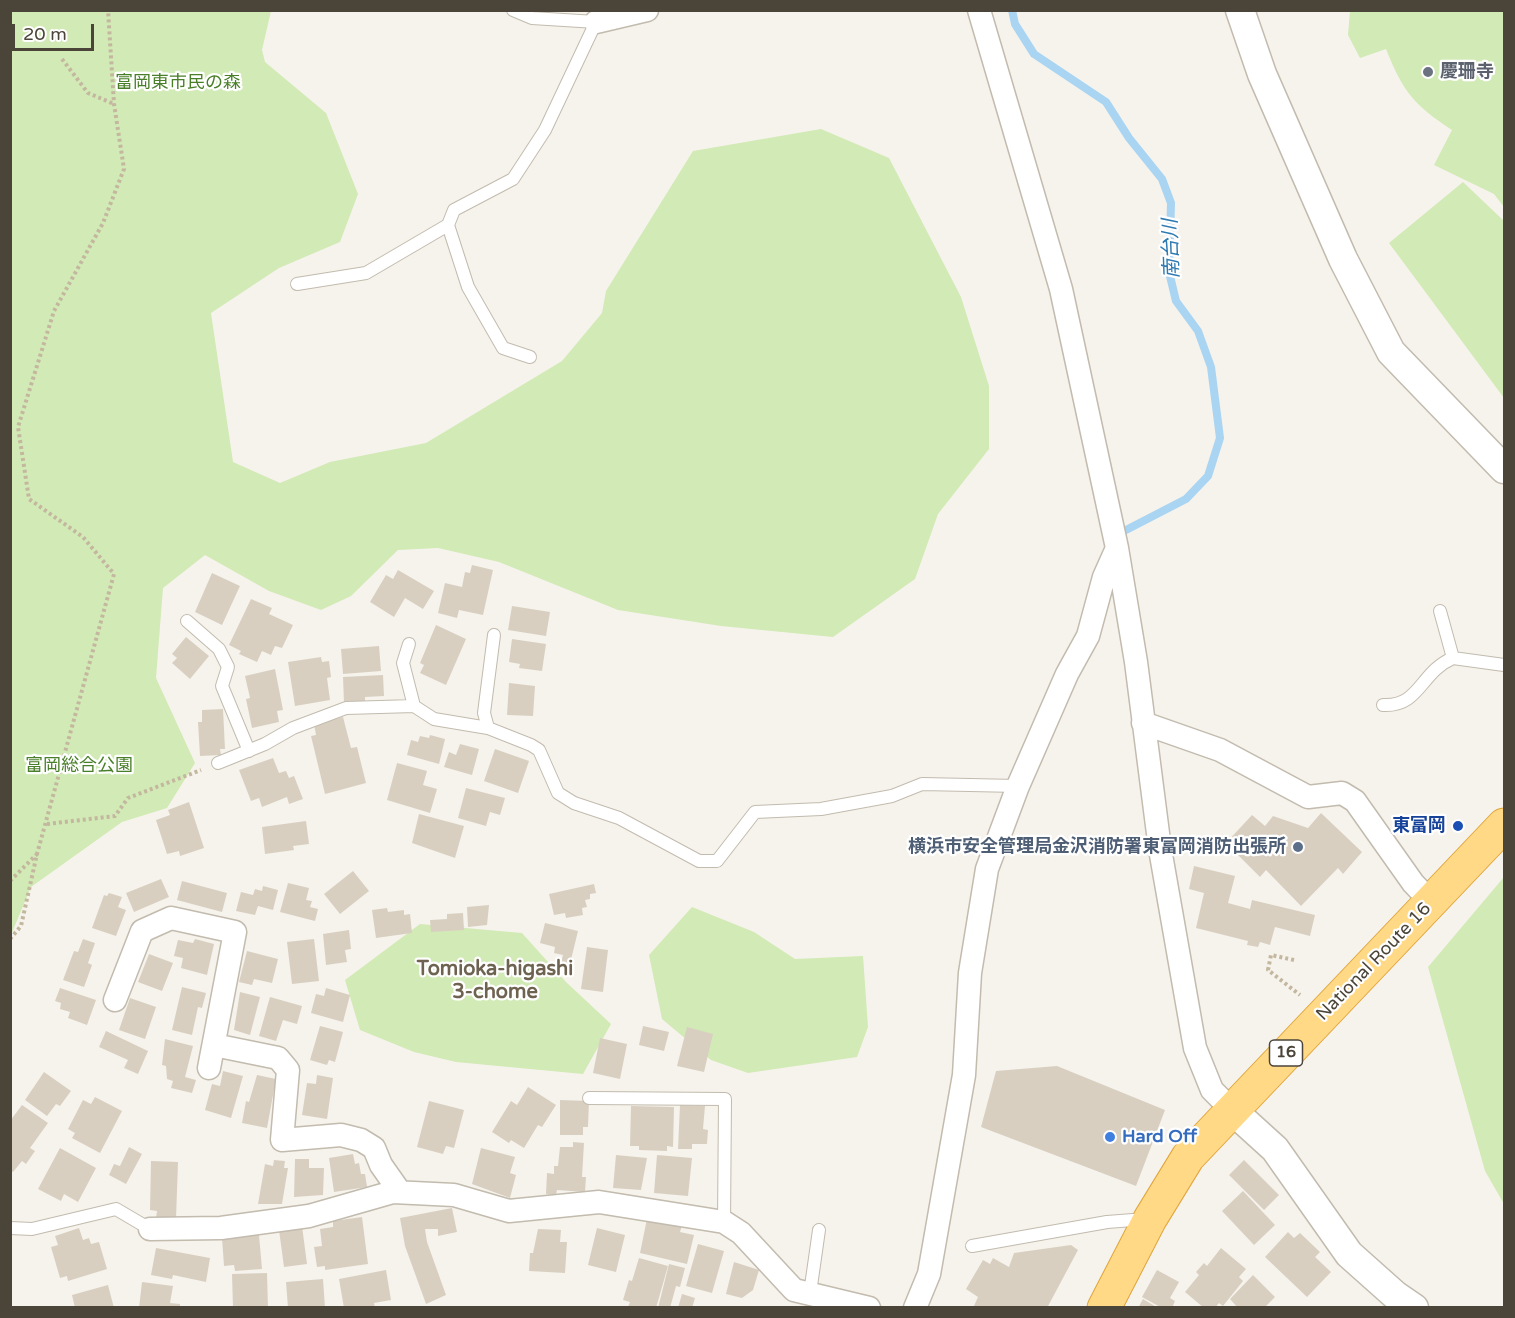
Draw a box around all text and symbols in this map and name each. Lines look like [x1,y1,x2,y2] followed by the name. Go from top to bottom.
[15,12,98,50] scale bar
[23,23,67,45] text: 20 m
[1440,61,1494,83] place label: 慶珊寺
[1421,65,1435,79] marker: 慶珊寺
[115,72,241,94] park label: 富岡東市民の森
[1159,219,1185,279] water label: 南台川
[25,755,133,777] park label: 富岡総合公園
[1392,815,1446,837] place label: 東富岡
[1451,819,1465,833] marker: 東富岡
[908,836,1286,858] place label: 横浜市安全管理局金沢消防署東富岡消防出張所
[1291,840,1305,854] marker: 横浜市安全管理局金沢消防署東富岡消防出張所
[1312,898,1436,1026] street label: National Route 16
[417,958,573,1005] district label: Tomioka-higashi 3-chome
[1270,1040,1302,1066] road number: 16
[1122,1126,1197,1148] place label: Hard Off
[1103,1130,1117,1144] marker: Hard Off

